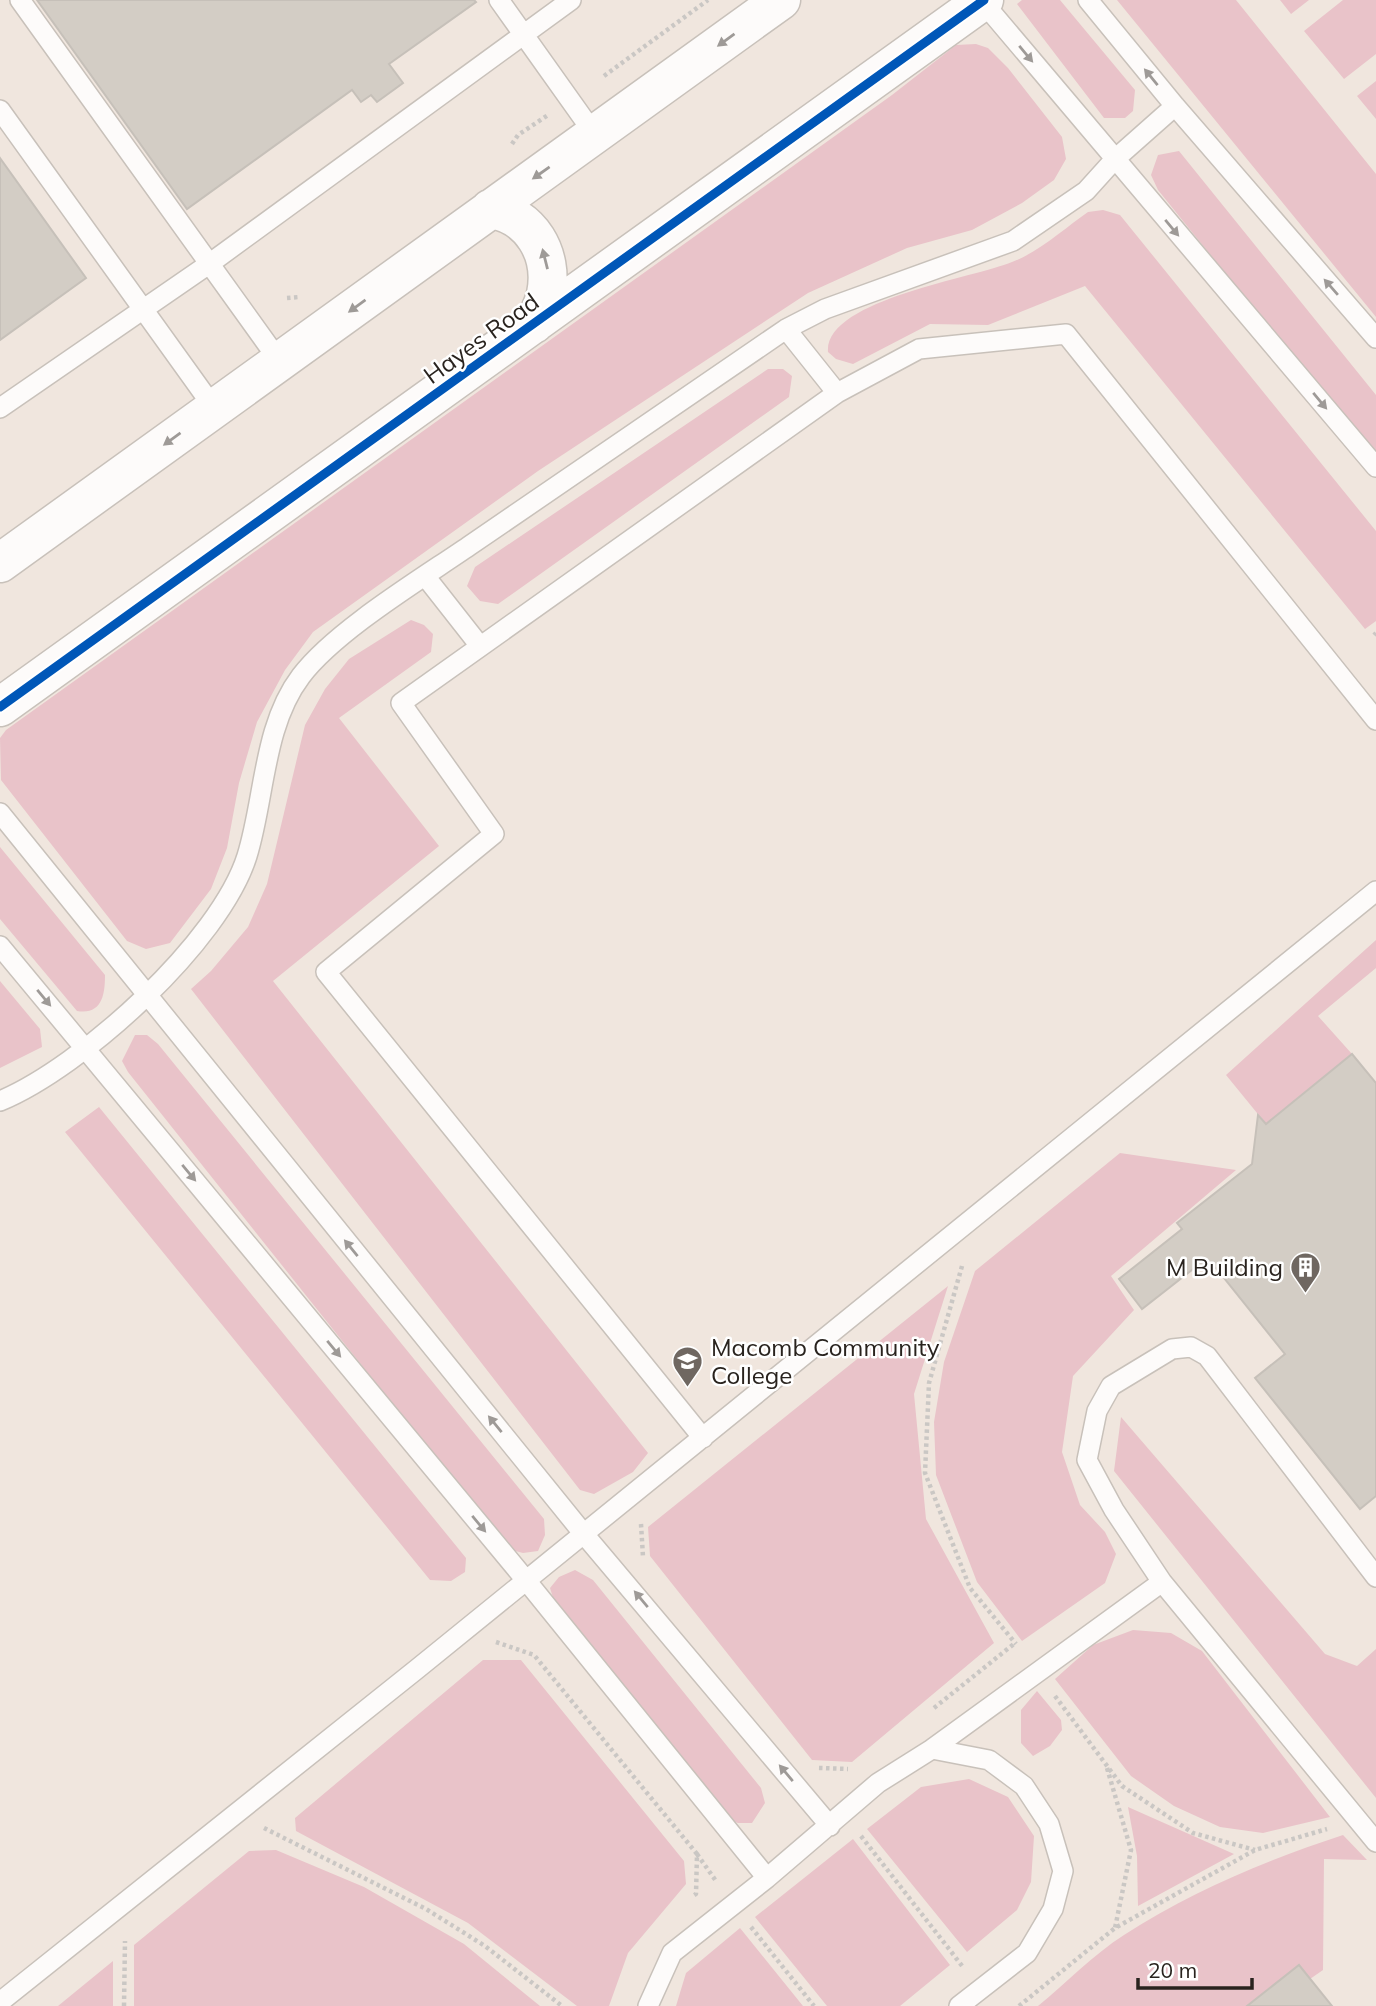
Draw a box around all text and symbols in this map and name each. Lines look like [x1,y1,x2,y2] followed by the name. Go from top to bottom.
[717,33,735,47] one-way arrow
[1018,44,1033,62] one-way arrow
[1144,69,1159,86] one-way arrow
[532,166,550,180] one-way arrow
[1164,219,1180,237] one-way arrow
[539,248,550,270] one-way arrow
[1323,278,1339,296] one-way arrow
[417,286,545,390] street label: Hayes Road
[348,299,366,313] one-way arrow
[1312,392,1328,410] one-way arrow
[163,432,181,446] one-way arrow
[36,989,51,1007] one-way arrow
[181,1165,196,1182] one-way arrow
[344,1239,359,1257] one-way arrow
[1289,1250,1323,1294] building icon: M Building
[1166,1252,1283,1282] place label: M Building
[711,1332,940,1390] place label: Macomb Community College
[326,1340,341,1357] one-way arrow
[671,1344,705,1388] school or university icon: Macomb Community College
[487,1416,502,1434] one-way arrow
[471,1515,486,1532] one-way arrow
[633,1590,648,1608] one-way arrow
[779,1765,794,1782] one-way arrow
[1138,1946,1252,1990] scale bar
[1148,1957,1197,1983] text: 20 m

